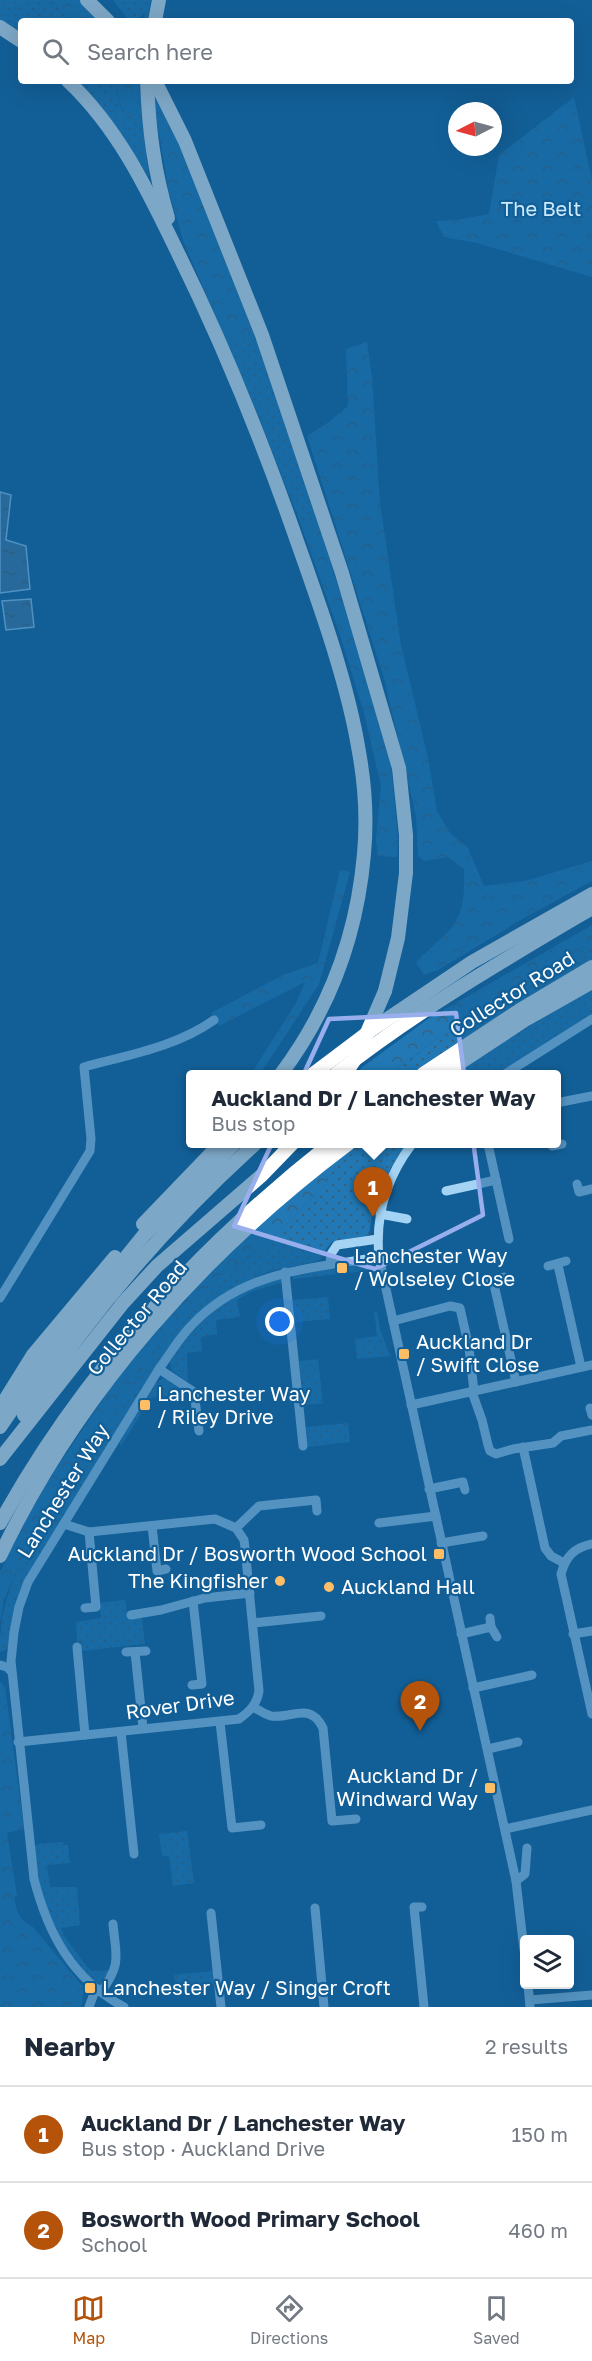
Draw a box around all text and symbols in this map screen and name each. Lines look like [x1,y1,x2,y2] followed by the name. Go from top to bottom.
[18,18,574,84] search box
[39,35,72,68] icon: search
[87,38,213,65] text: Search here
[448,102,502,156] north arrow
[501,196,581,220] park label: The Belt
[445,945,578,1041] street label: Collector Road
[186,1070,561,1148] popup
[211,1084,536,1111] text: Auckland Dr / Lanchester Way
[211,1111,295,1135] text: Bus stop
[354,1168,392,1217] pin: 1
[354,1243,515,1290] place label: Lanchester Way / Wolseley Close
[81,1255,191,1380] street label: Collector Road
[335,1261,349,1275] marker: Lanchester Way / Wolseley Close
[265,1307,294,1336] your location
[416,1329,539,1376] place label: Auckland Dr / Swift Close
[397,1347,411,1361] marker: Auckland Dr / Swift Close
[157,1381,311,1428] place label: Lanchester Way / Riley Drive
[138,1398,152,1412] marker: Lanchester Way / Riley Drive
[11,1419,113,1562] street label: Lanchester Way
[67,1541,427,1565] place label: Auckland Dr / Bosworth Wood School
[432,1547,446,1561] marker: Auckland Dr / Bosworth Wood School
[128,1568,268,1592] place label: The Kingfisher
[273,1574,287,1588] marker: The Kingfisher
[341,1574,475,1598] place label: Auckland Hall
[322,1580,336,1594] marker: Auckland Hall
[400,1682,440,1731] pin: 2
[124,1684,236,1724] street label: Rover Drive
[336,1763,478,1810] place label: Auckland Dr / Windward Way
[483,1781,497,1795] marker: Auckland Dr / Windward Way
[520,1935,574,1989] map controls
[520,1935,574,1989] button: layers
[102,1975,391,1999] place label: Lanchester Way / Singer Croft
[83,1981,97,1995] marker: Lanchester Way / Singer Croft
[24,2031,115,2062] text: Nearby
[485,2034,568,2058] text: 2 results
[81,2109,406,2136] text: Auckland Dr / Lanchester Way
[38,2122,49,2146] text: 1
[512,2122,568,2146] text: 150 m
[81,2136,325,2160] text: Bus stop · Auckland Drive
[81,2205,420,2232] text: Bosworth Wood Primary School
[37,2218,50,2242] text: 2
[509,2218,568,2242] text: 460 m
[81,2232,147,2256] text: School
[72,2292,105,2348] tab: Map
[250,2292,328,2348] tab: Directions
[473,2292,520,2348] tab: Saved

